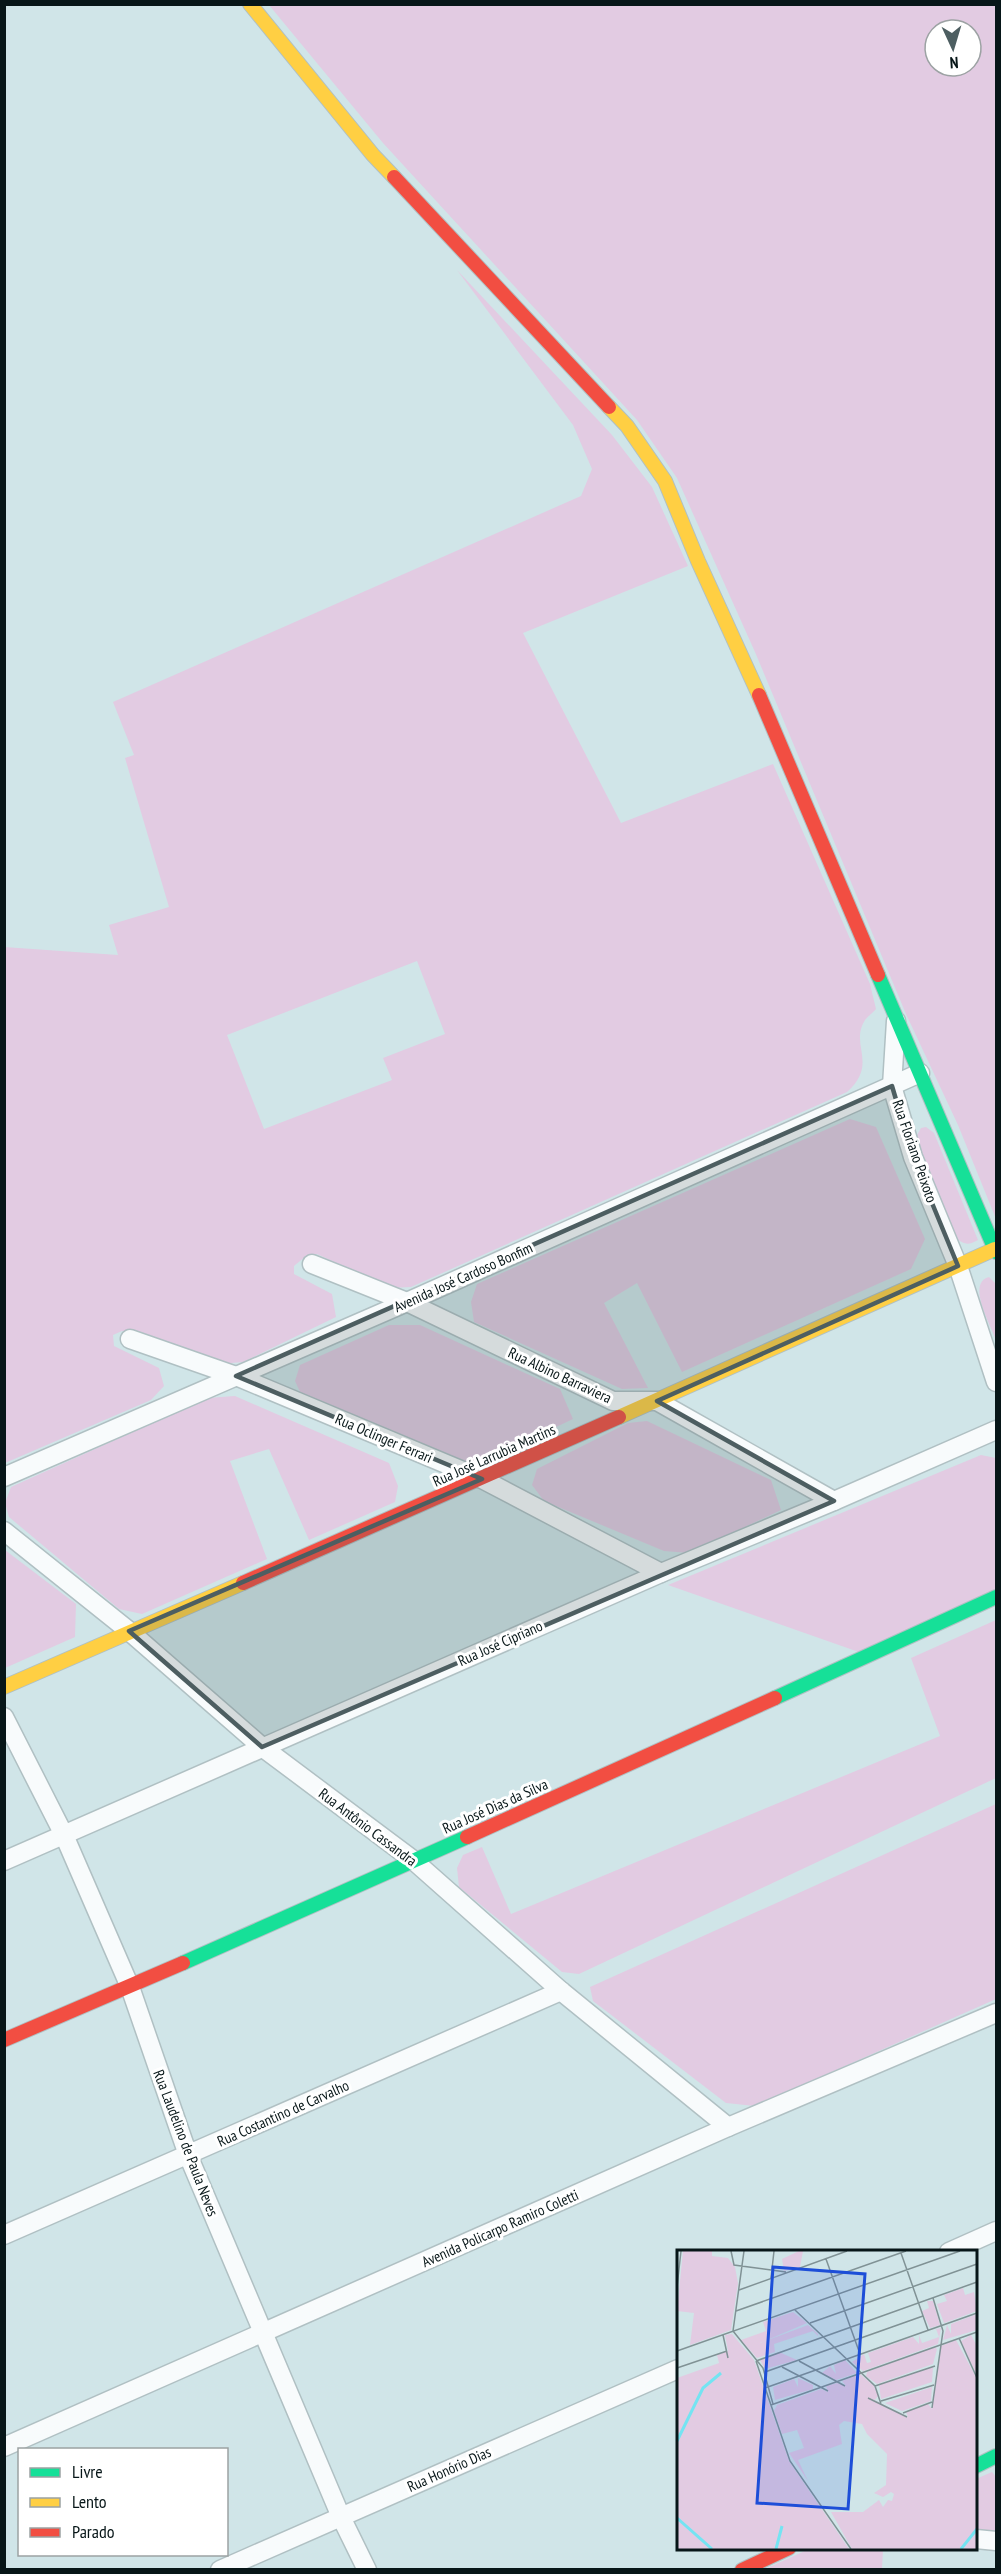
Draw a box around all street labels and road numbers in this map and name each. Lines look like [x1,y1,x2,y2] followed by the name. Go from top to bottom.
[889,1097,941,1205] street label: Rua Floriano Peixoto
[391,1238,535,1316] street label: Avenida José Cardoso Bonfim
[505,1343,615,1407] street label: Rua Albino Barraviera
[333,1409,435,1467] street label: Rua Oclinger Ferrari
[430,1419,558,1491] street label: Rua José Larrubia Martins
[455,1616,545,1670] street label: Rua José Cipriano
[439,1774,551,1838] street label: Rua José Dias da Silva
[315,1784,421,1870] street label: Rua Antônio Cassandra
[149,2067,223,2219] street label: Rua Laudelino de Paula Neves
[214,2075,352,2151] street label: Rua Costantino de Carvalho
[419,2185,581,2271] street label: Avenida Policarpo Ramiro Coletti
[404,2442,494,2496] street label: Rua Honório Dias

